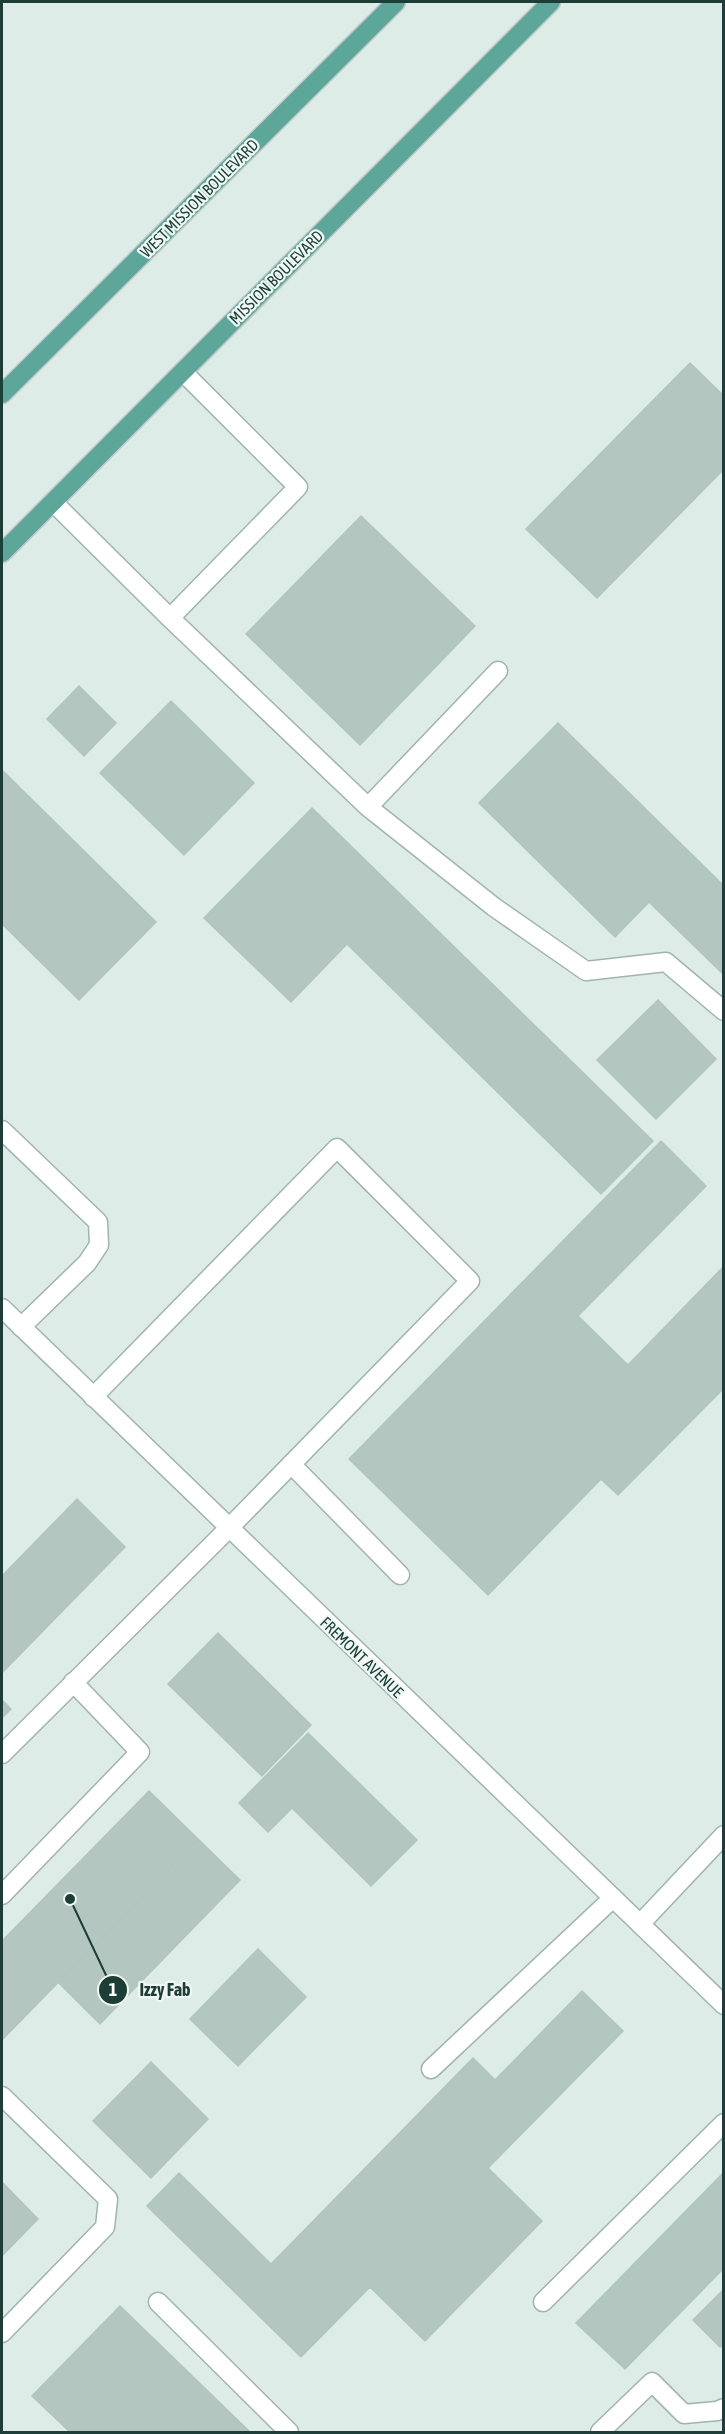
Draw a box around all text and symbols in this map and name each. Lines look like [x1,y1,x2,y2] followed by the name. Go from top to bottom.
[136,135,262,261] street label: WEST MISSION BOULEVARD
[225,226,327,328] street label: MISSION BOULEVARD
[317,1613,407,1701] street label: FREMONT AVENUE
[98,1972,203,2008] callout: Izzy Fab
[109,1979,117,2000] text: 1
[139,1979,191,2000] text: Izzy Fab

